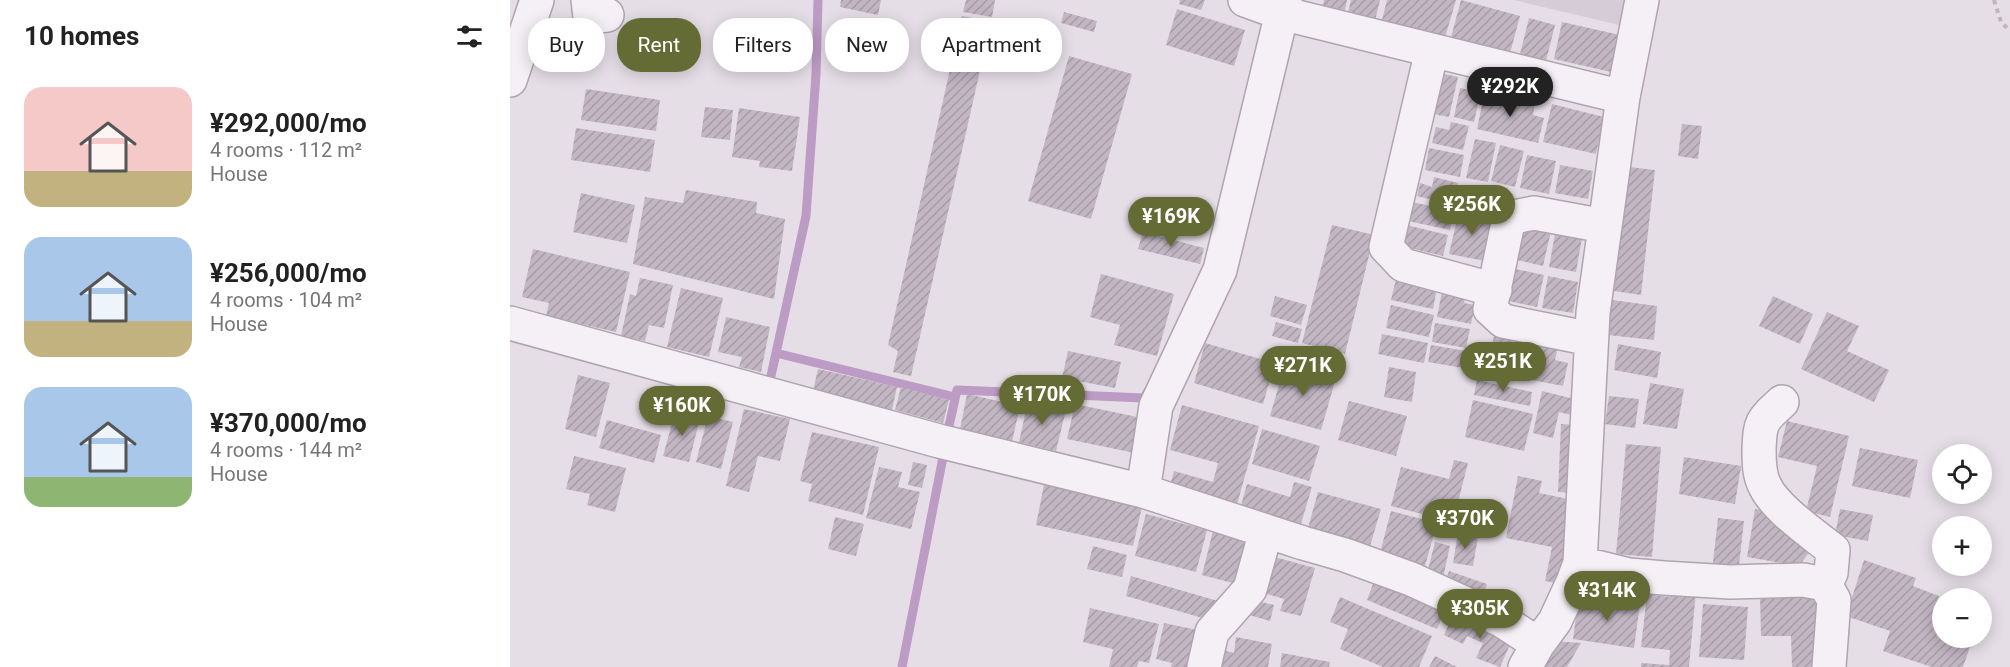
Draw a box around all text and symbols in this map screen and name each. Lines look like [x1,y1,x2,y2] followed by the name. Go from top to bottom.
[528,18,605,72] chip: Buy
[617,18,701,72] chip: Rent
[713,18,813,72] chip: Filters
[825,18,909,72] chip: New
[921,18,1062,72] chip: Apartment
[453,20,486,53] icon: filters
[24,21,139,51] text: 10 homes
[1468,67,1552,118] pin: ¥292K
[1481,74,1539,98] text: ¥292K
[210,108,367,138] text: ¥292,000/mo
[72,111,144,183] icon: home
[210,138,362,162] text: 4 rooms · 112 m²
[210,162,268,186] text: House
[1430,185,1514,236] pin: ¥256K
[1443,192,1501,216] text: ¥256K
[1129,197,1213,248] pin: ¥169K
[1142,204,1200,228] text: ¥169K
[210,258,367,288] text: ¥256,000/mo
[72,261,144,333] icon: home
[210,288,362,312] text: 4 rooms · 104 m²
[210,312,268,336] text: House
[1461,342,1545,393] pin: ¥251K
[1261,346,1345,397] pin: ¥271K
[1474,349,1532,373] text: ¥251K
[1274,353,1332,377] text: ¥271K
[1000,375,1084,426] pin: ¥170K
[1013,382,1071,406] text: ¥170K
[640,386,724,437] pin: ¥160K
[653,393,711,417] text: ¥160K
[210,408,367,438] text: ¥370,000/mo
[72,411,144,483] icon: home
[210,438,362,462] text: 4 rooms · 144 m²
[1932,444,1992,648] map controls
[1932,444,1992,504] button: locate
[210,462,268,486] text: House
[1423,499,1507,550] pin: ¥370K
[1436,506,1494,530] text: ¥370K
[1932,516,1992,576] button: +
[1565,571,1649,622] pin: ¥314K
[1578,578,1636,602] text: ¥314K
[1932,588,1992,648] button: −
[1438,589,1522,640] pin: ¥305K
[1451,596,1509,620] text: ¥305K

